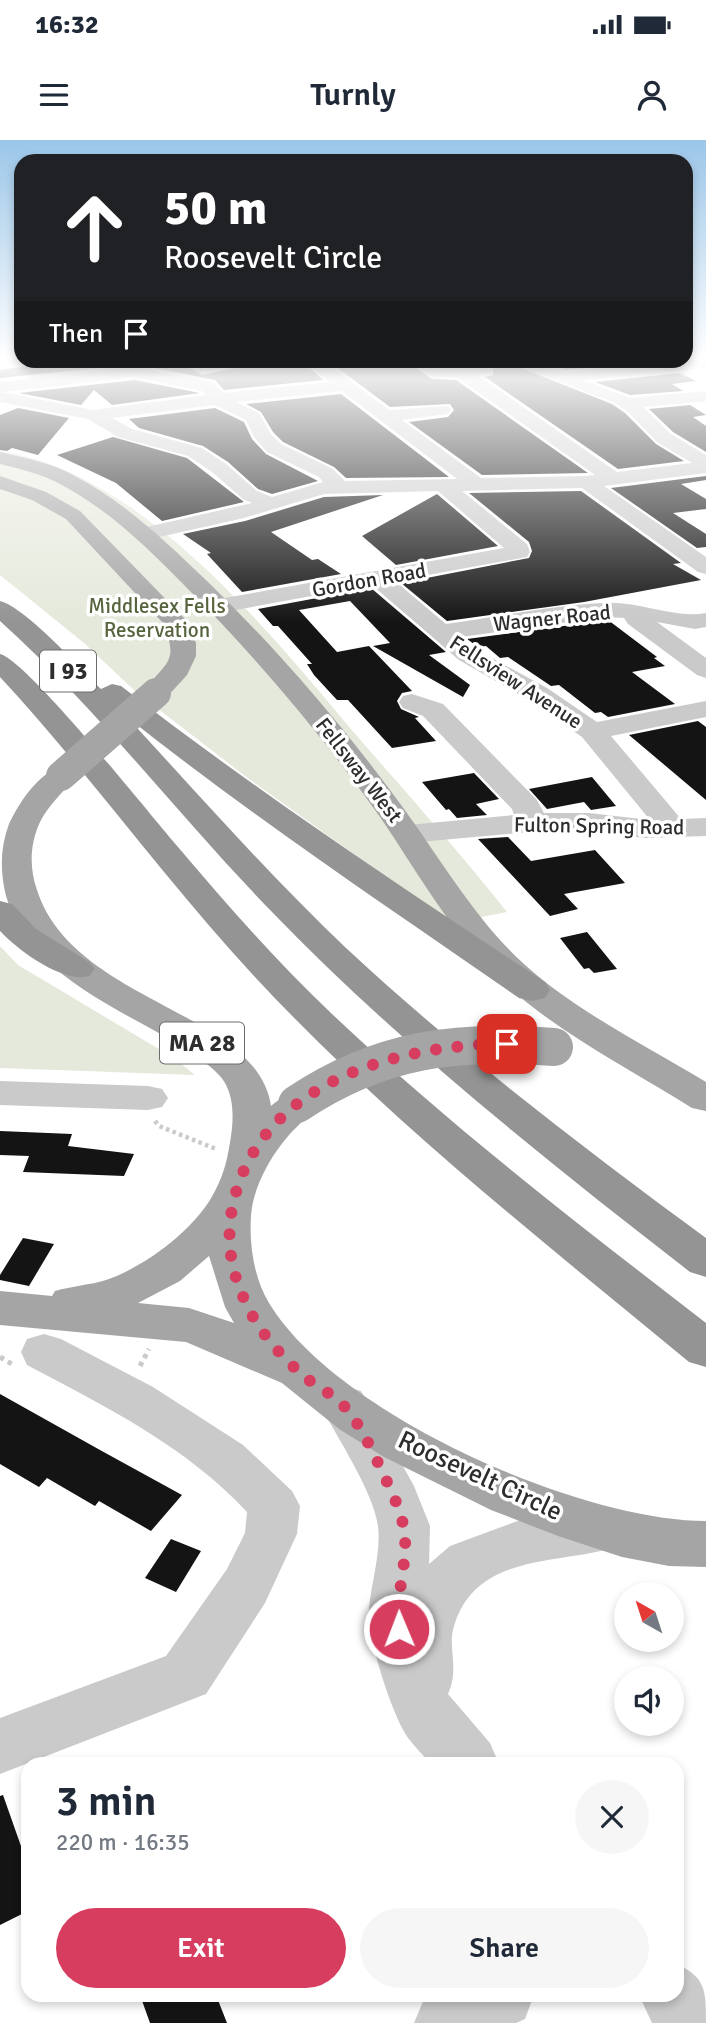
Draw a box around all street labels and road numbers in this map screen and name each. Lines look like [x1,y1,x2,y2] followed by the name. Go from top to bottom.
[310,557,428,603] street label: Gordon Road
[492,599,612,637] street label: Wagner Road
[445,629,587,735] street label: Fellsview Avenue
[40,650,96,692] road number: I 93
[310,712,408,828] street label: Fellsway West
[514,812,684,840] street label: Fulton Spring Road
[160,1022,244,1063] road number: MA 28
[393,1424,567,1528] street label: Roosevelt Circle

